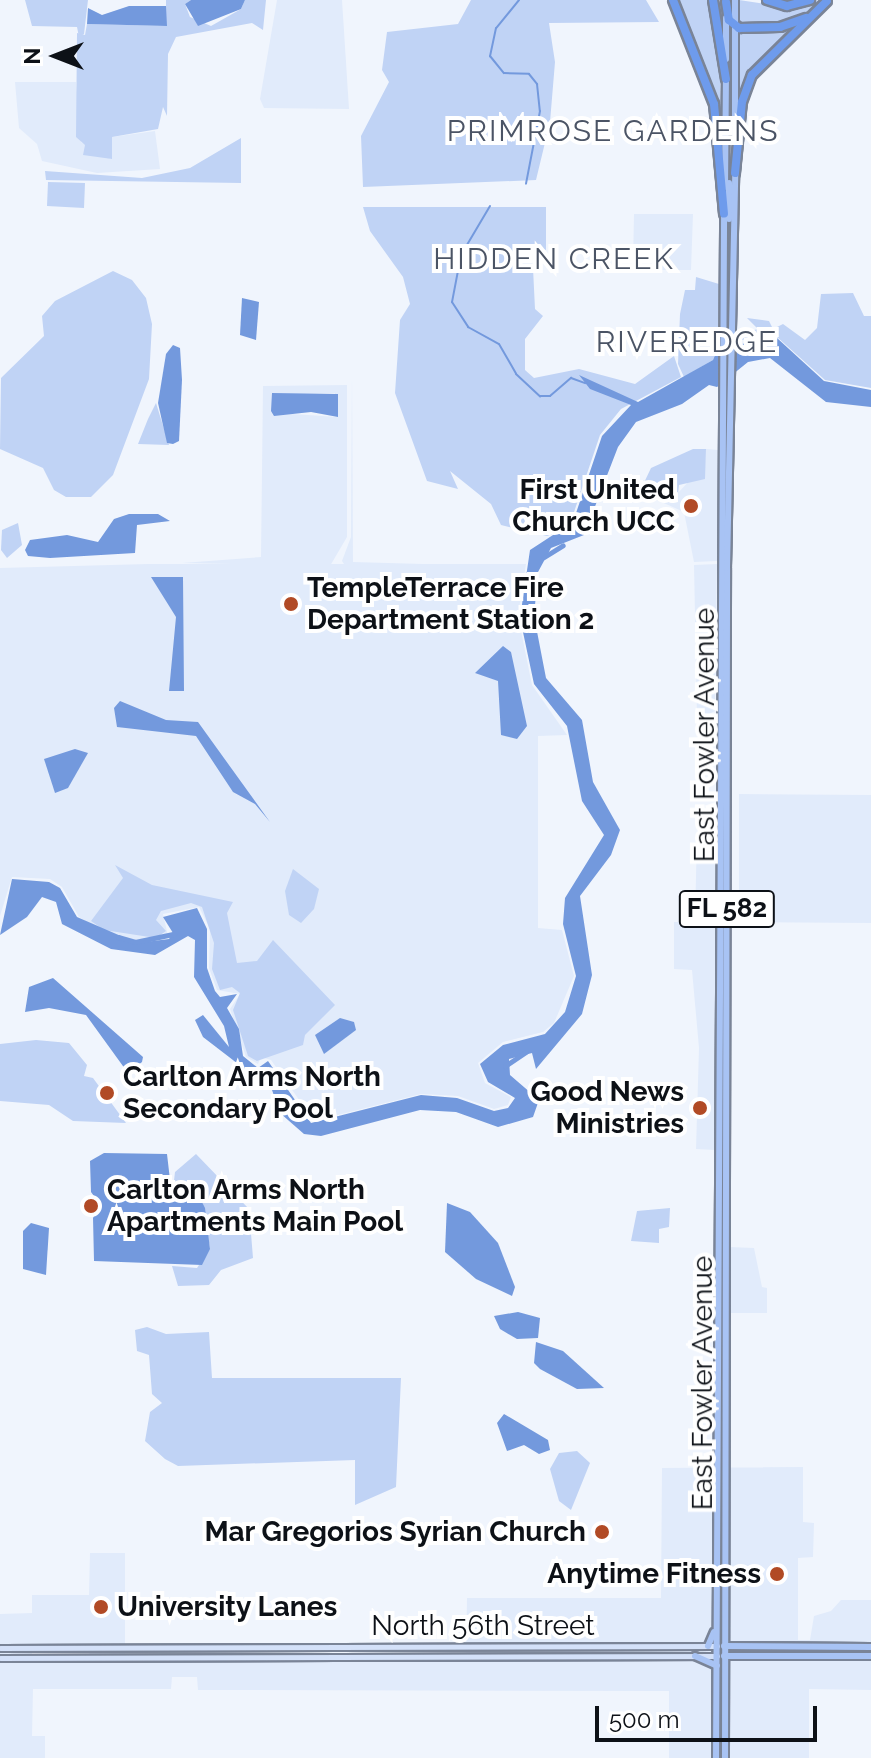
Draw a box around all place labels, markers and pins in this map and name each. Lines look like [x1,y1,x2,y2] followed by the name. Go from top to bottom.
[512,473,675,539] place label: First United Church UCC
[682,497,700,515] marker: First United Church UCC
[307,571,594,637] place label: TempleTerrace Fire Department Station 2
[282,595,300,613] marker: TempleTerrace Fire Department Station 2
[123,1060,382,1126] place label: Carlton Arms North Secondary Pool
[531,1075,684,1141] place label: Good News Ministries
[98,1084,116,1102] marker: Carlton Arms North Secondary Pool
[691,1099,709,1117] marker: Good News Ministries
[107,1173,403,1239] place label: Carlton Arms North Apartments Main Pool
[82,1197,100,1215] marker: Carlton Arms North Apartments Main Pool
[204,1515,586,1549] place label: Mar Gregorios Syrian Church
[593,1523,611,1541] marker: Mar Gregorios Syrian Church
[547,1557,761,1591] place label: Anytime Fitness
[768,1565,786,1583] marker: Anytime Fitness
[117,1590,338,1624] place label: University Lanes
[92,1598,110,1616] marker: University Lanes

